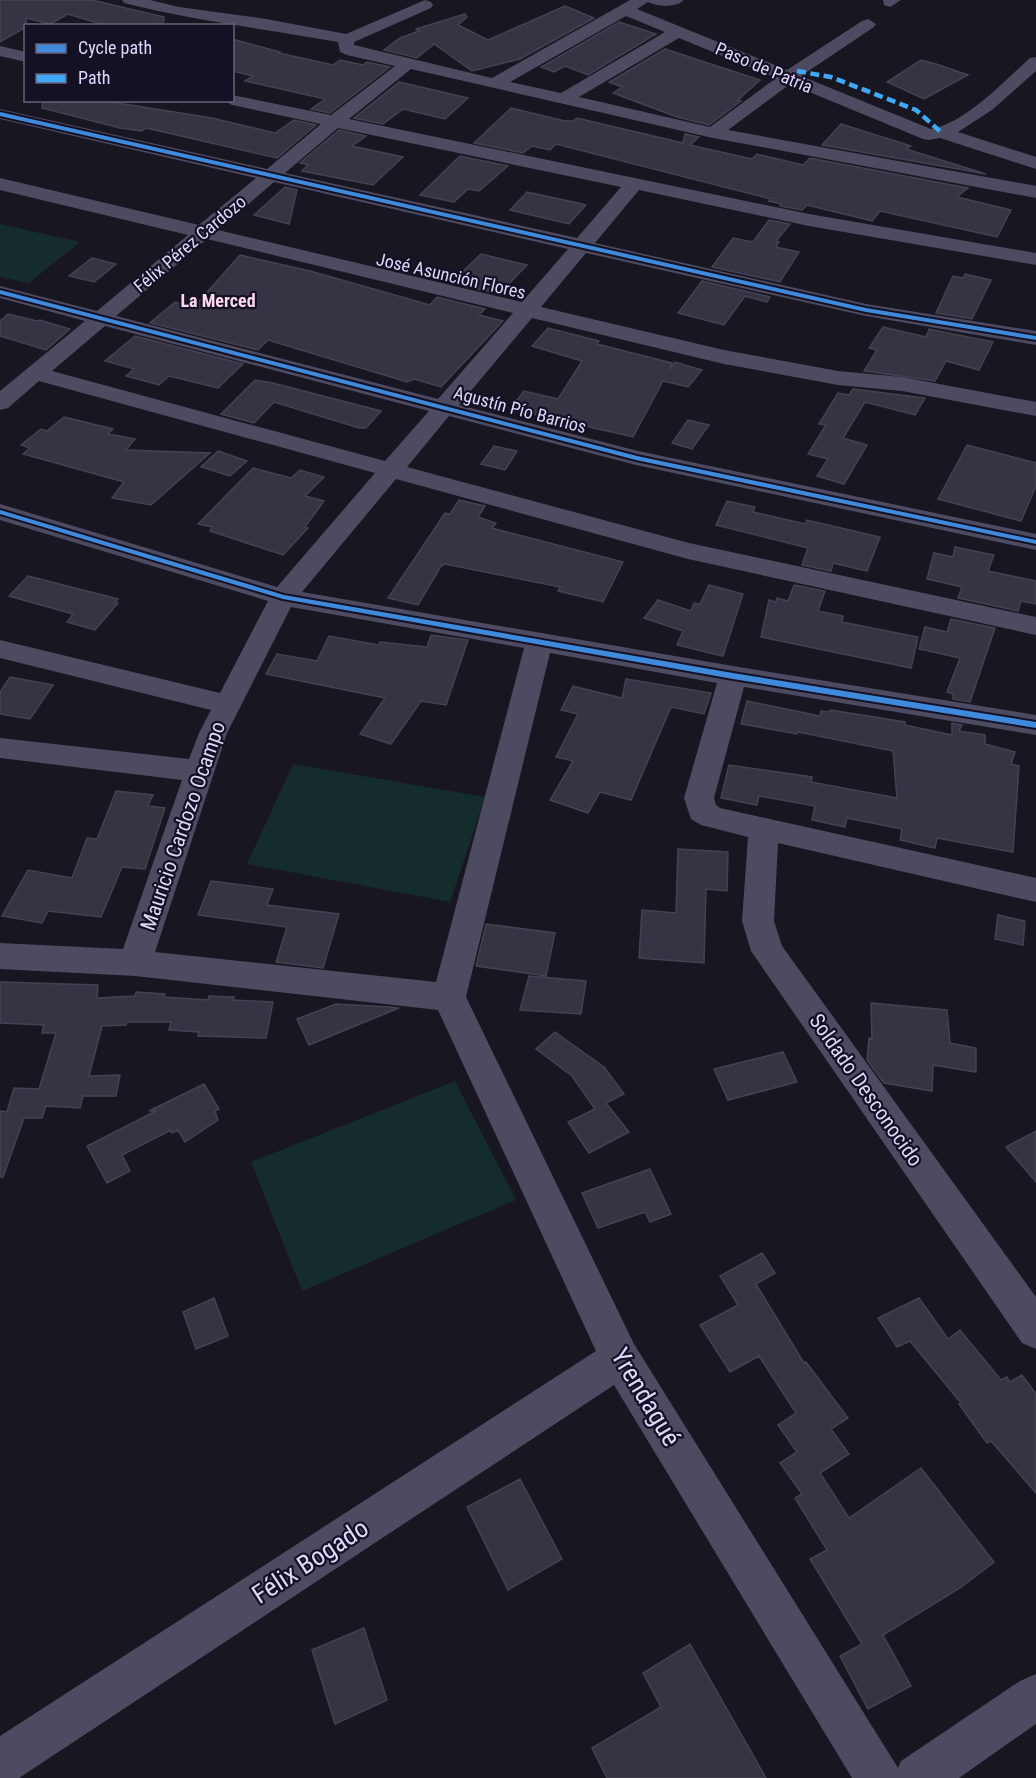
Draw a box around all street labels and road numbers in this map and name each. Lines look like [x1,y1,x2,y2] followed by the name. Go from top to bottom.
[712,38,816,97] street label: Paso de Patria
[129,191,250,297] street label: Félix Pérez Cardozo
[374,248,528,303] street label: José Asunción Flores
[451,382,589,437] street label: Agustín Pío Barrios
[136,718,230,934] street label: Mauricio Cardozo Ocampo
[804,1009,928,1171] street label: Soldado Desconocido
[605,1343,687,1451] street label: Yrendagué
[246,1512,374,1610] street label: Félix Bogado

